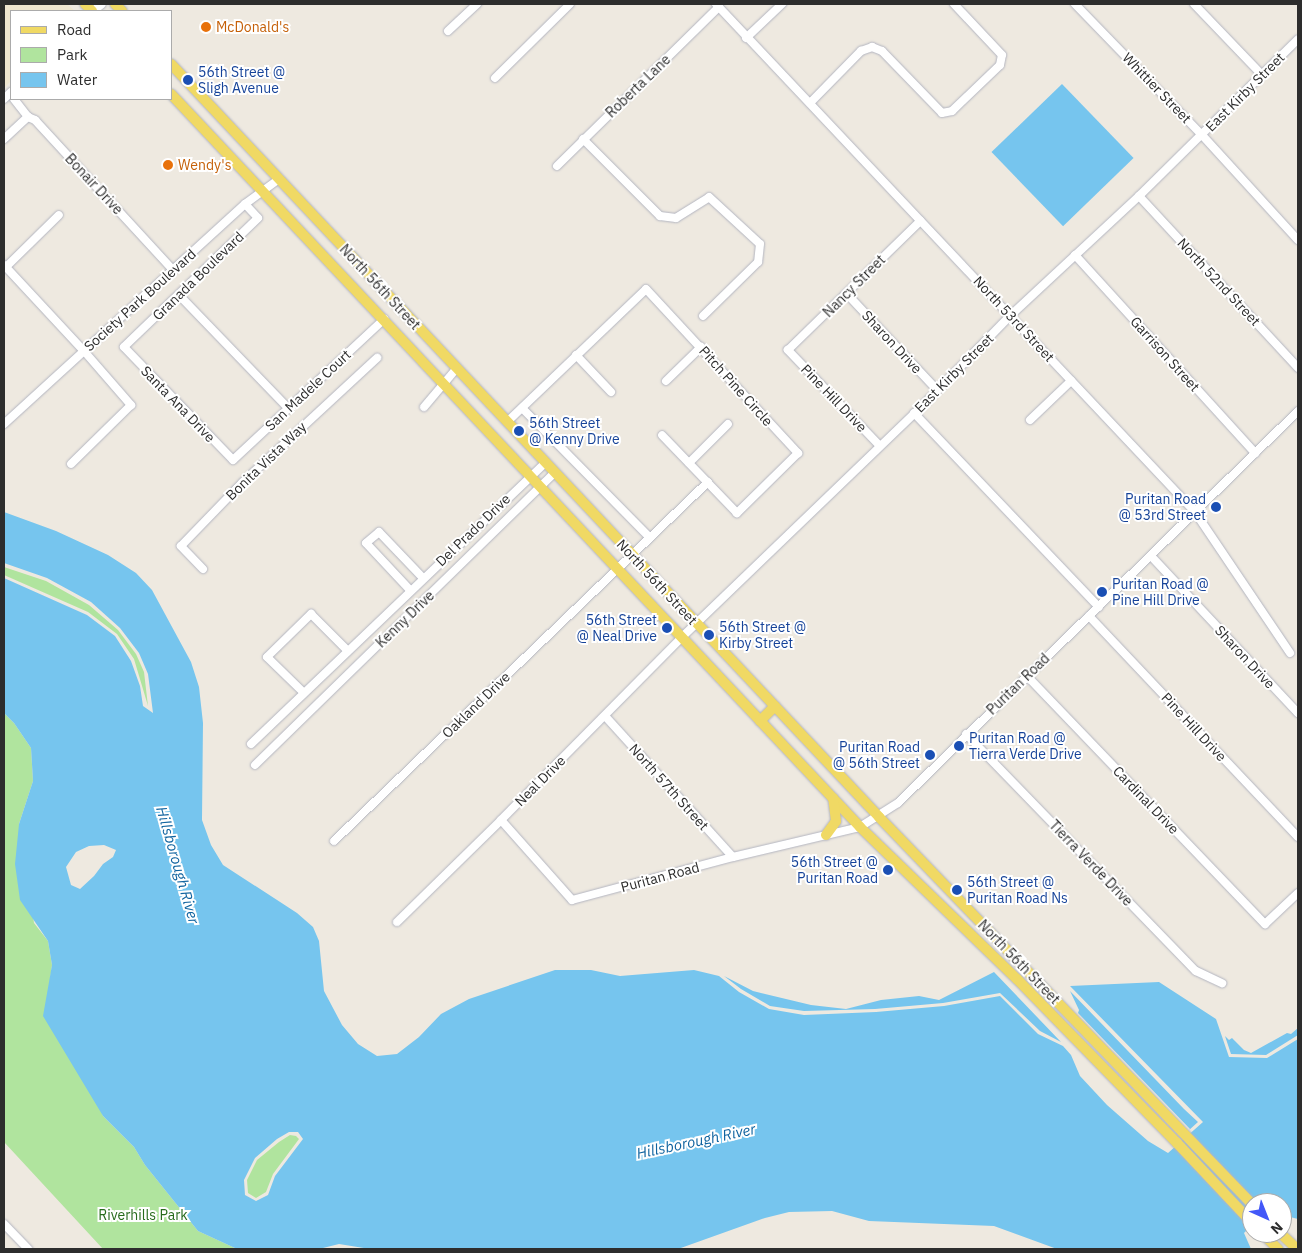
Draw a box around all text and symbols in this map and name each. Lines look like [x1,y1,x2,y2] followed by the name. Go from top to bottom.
[10,10,172,100] legend
[216,19,289,35] place label: McDonald's
[57,20,92,39] text: Road
[200,21,212,33] marker: McDonald's
[57,45,87,64] text: Park
[1119,49,1195,127] street label: Whittier Street
[1202,49,1288,135] street label: East Kirby Street
[602,51,674,121] street label: Roberta Lane
[198,64,285,96] place label: 56th Street @ Sligh Avenue
[57,70,97,89] text: Water
[182,74,194,86] marker: 56th Street @ Sligh Avenue
[62,150,126,218] street label: Bonair Drive
[178,157,231,173] place label: Wendy's
[162,159,174,171] marker: Wendy's
[149,228,247,324] street label: Granada Boulevard
[1174,235,1264,329] street label: North 52nd Street
[336,241,424,333] street label: North 56th Street
[81,245,199,355] street label: Society Park Boulevard
[819,251,889,321] street label: Nancy Street
[970,273,1058,365] street label: North 53rd Street
[859,307,925,377] street label: Sharon Drive
[1127,313,1203,395] street label: Garrison Street
[911,330,997,416] street label: East Kirby Street
[696,343,776,429] street label: Pitch Pine Circle
[262,346,354,434] street label: San Madele Court
[798,361,870,435] street label: Pine Hill Drive
[137,362,219,446] street label: Santa Ana Drive
[529,415,620,448] place label: 56th Street @ Kenny Drive
[222,418,310,504] street label: Bonita Vista Way
[513,425,525,437] marker: 56th Street @ Kenny Drive
[432,490,514,570] street label: Del Prado Drive
[1119,491,1206,524] place label: Puritan Road @ 53rd Street
[1210,501,1222,513] marker: Puritan Road @ 53rd Street
[613,536,701,628] street label: North 56th Street
[1112,576,1209,608] place label: Puritan Road @ Pine Hill Drive
[1096,586,1108,598] marker: Puritan Road @ Pine Hill Drive
[372,587,438,651] street label: Kenny Drive
[577,612,657,644] place label: 56th Street @ Neal Drive
[719,619,806,652] place label: 56th Street @ Kirby Street
[661,622,673,634] marker: 56th Street @ Neal Drive
[1212,622,1278,692] street label: Sharon Drive
[703,629,715,641] marker: 56th Street @ Kirby Street
[983,650,1053,718] street label: Puritan Road
[439,668,513,742] street label: Oakland Drive
[1158,689,1230,765] street label: Pine Hill Drive
[969,730,1082,762] place label: Puritan Road @ Tierra Verde Drive
[833,739,920,772] place label: Puritan Road @ 56th Street
[626,740,712,834] street label: North 57th Street
[953,740,965,752] marker: Puritan Road @ Tierra Verde Drive
[924,749,936,761] marker: Puritan Road @ 56th Street
[511,752,569,810] street label: Neal Drive
[1109,763,1183,837] street label: Cardinal Drive
[153,804,203,926] water label: Hillsborough River
[1046,817,1136,909] street label: Tierra Verde Drive
[791,854,878,886] place label: 56th Street @ Puritan Road
[619,858,701,896] street label: Puritan Road
[882,864,894,876] marker: 56th Street @ Puritan Road
[967,874,1068,906] place label: 56th Street @ Puritan Road Ns
[951,884,963,896] marker: 56th Street @ Puritan Road Ns
[975,916,1063,1008] street label: North 56th Street
[635,1120,757,1162] water label: Hillsborough River
[1242,1193,1292,1243] north arrow
[98,1207,188,1223] park label: Riverhills Park
[1267,1218,1287,1238] text: N

